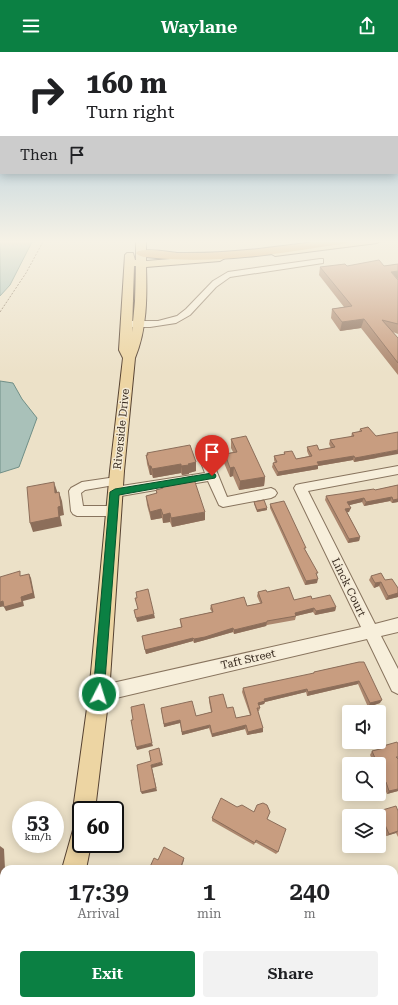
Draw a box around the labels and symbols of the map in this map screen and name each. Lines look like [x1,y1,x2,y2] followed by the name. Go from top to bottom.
[111,388,132,470] street label: Riverside Drive
[195,435,229,476] pin
[329,556,368,619] street label: Linck Court
[220,647,277,672] street label: Taft Street
[78,673,120,715] position arrow
[72,801,124,853] speed limit sign: 60

